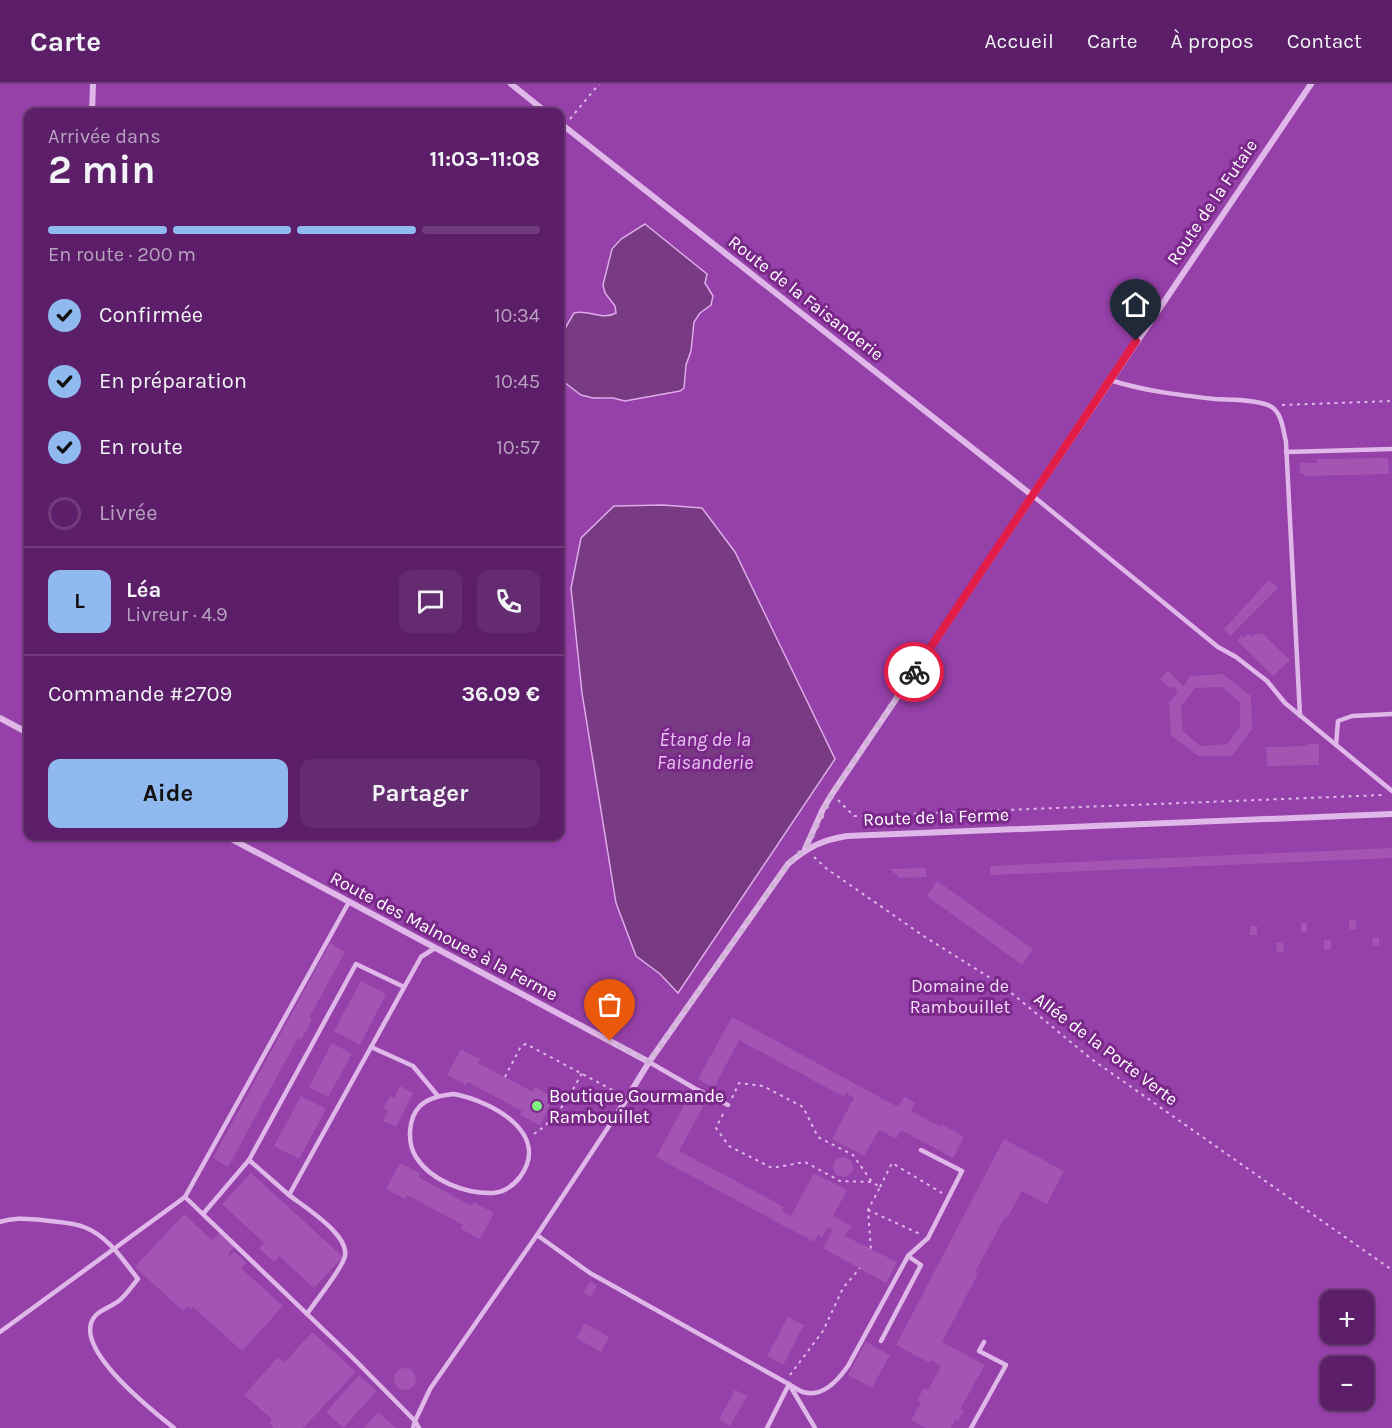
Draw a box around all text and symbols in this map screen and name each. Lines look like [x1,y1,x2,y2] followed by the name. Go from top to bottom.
[30,25,101,58] text: Carte
[985,29,1054,53] text: Accueil
[1087,29,1138,53] text: Carte
[1171,29,1254,53] text: À propos
[1287,29,1362,53] text: Contact
[48,125,161,148] text: Arrivée dans
[1162,135,1262,269] street label: Route de la Futaie
[429,146,540,172] text: 11:03–11:08
[48,147,156,193] text: 2 min
[724,231,888,365] street label: Route de la Faisanderie
[48,243,196,266] text: En route · 200 m
[1110,279,1161,341] pin
[1119,288,1152,321] icon: home
[48,299,81,332] icon: check
[99,302,203,328] text: Confirmée
[494,304,540,327] text: 10:34
[48,365,81,398] icon: check
[99,368,247,394] text: En préparation
[494,370,540,393] text: 10:45
[48,431,81,464] icon: check
[99,434,183,460] text: En route
[496,436,540,459] text: 10:57
[99,500,157,526] text: Livrée
[399,570,462,633] button: chat
[477,570,540,633] button: phone
[126,577,161,603] text: Léa
[74,588,85,614] text: L
[126,603,228,626] text: Livreur · 4.9
[884,642,944,702] courier
[898,656,931,689] icon: bike
[48,681,232,707] text: Commande #2709
[461,681,540,707] text: 36.09 €
[657,727,753,774] water label: Étang de la Faisanderie
[48,759,288,828] button: Aide
[300,759,540,828] button: Partager
[863,803,1009,831] street label: Route de la Ferme
[326,867,562,1005] street label: Route des Malnoues à la Ferme
[910,975,1011,1018] park label: Domaine de Rambouillet
[584,979,635,1041] pin
[593,988,626,1021] icon: bag
[1030,988,1182,1110] street label: Allée de la Porte Verte
[549,1085,724,1128] place label: Boutique Gourmande Rambouillet
[530,1099,544,1113] marker: Boutique Gourmande Rambouillet
[1320,1290,1374,1410] map controls
[1320,1290,1374,1344] button: +
[1320,1356,1374,1410] button: −

